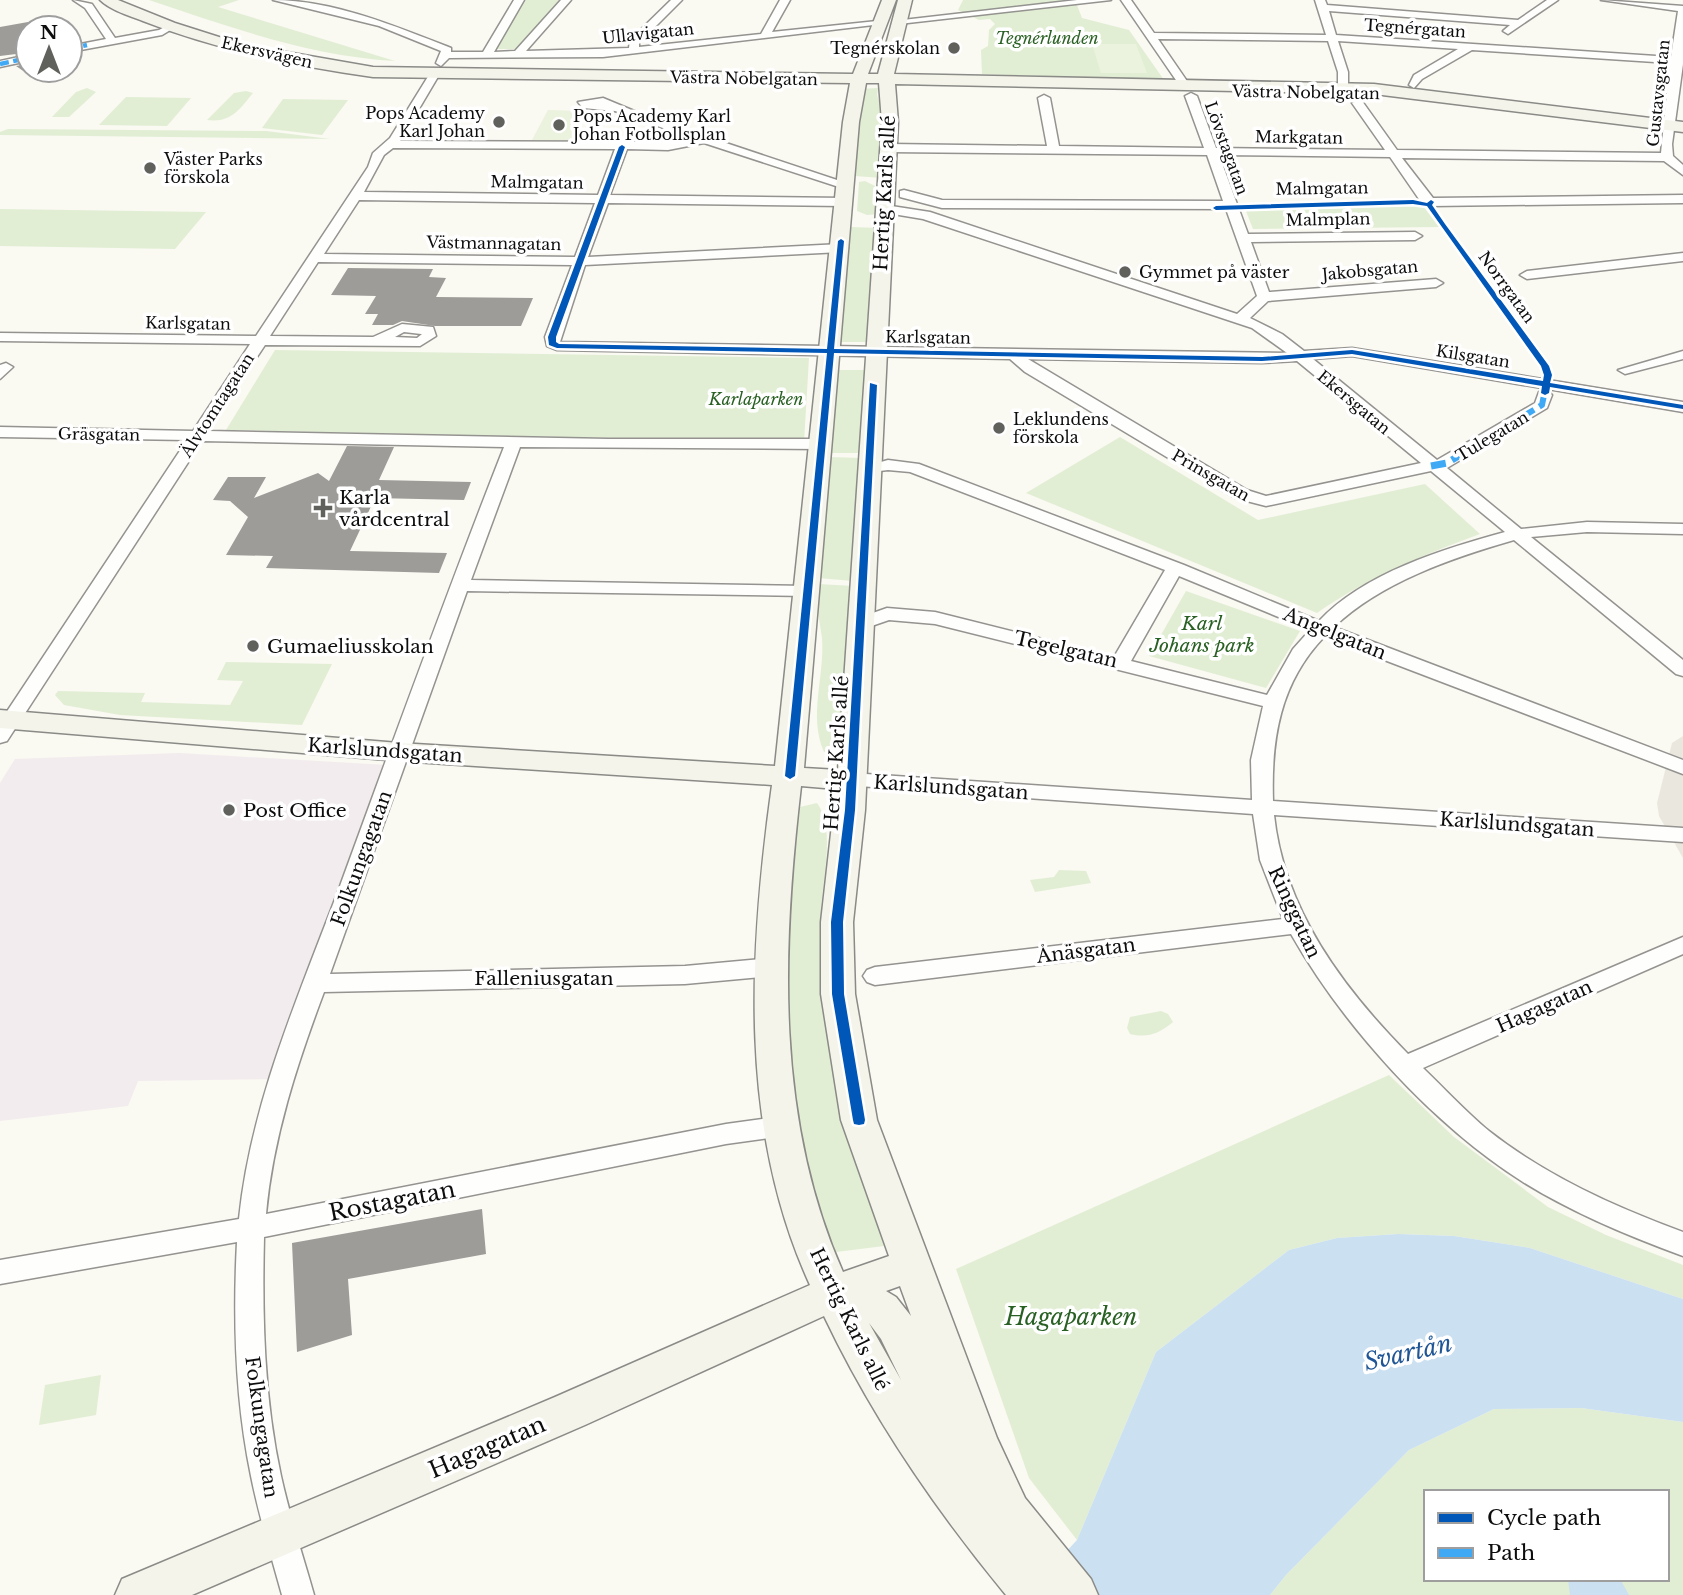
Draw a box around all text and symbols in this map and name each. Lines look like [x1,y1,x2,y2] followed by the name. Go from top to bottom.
[14,14,84,84] north arrow
[1363,14,1467,42] street label: Tegnérgatan
[601,18,695,48] street label: Ullavigatan
[40,21,58,44] text: N
[996,28,1098,48] park label: Tegnérlunden
[219,32,315,72] street label: Ekersvägen
[830,38,940,58] place label: Tegnérskolan
[1642,38,1674,148] street label: Gustavsgatan
[946,40,962,56] marker: Tegnérskolan
[669,67,818,89] street label: Västra Nobelgatan
[1231,81,1380,103] street label: Västra Nobelgatan
[1201,99,1253,197] street label: Lövstagatan
[365,103,486,141] place label: Pops Academy Karl Johan
[571,106,731,144] place label: Pops Academy Karl Johan Fotbollsplan
[491,114,507,130] marker: Pops Academy Karl Johan
[869,115,900,271] street label: Hertig Karls allé
[551,117,567,133] marker: Pops Academy Karl Johan Fotbollsplan
[1255,126,1343,148] street label: Markgatan
[163,149,263,187] place label: Väster Parks förskola
[142,160,158,176] marker: Väster Parks förskola
[490,171,584,193] street label: Malmgatan
[1275,177,1369,199] street label: Malmgatan
[1286,208,1370,230] street label: Malmplan
[426,232,561,254] street label: Västmannagatan
[1474,247,1540,327] street label: Norrgatan
[1319,256,1419,284] street label: Jakobsgatan
[1139,262,1290,282] place label: Gymmet på väster
[1117,264,1133,280] marker: Gymmet på väster
[145,312,231,334] street label: Karlsgatan
[885,326,971,348] street label: Karlsgatan
[1435,340,1511,372] street label: Kilsgatan
[175,349,258,462] street label: Älvtomtagatan
[1313,366,1395,438] street label: Ekersgatan
[708,389,803,409] park label: Karlaparken
[1452,406,1532,466] street label: Tulegatan
[1013,409,1109,447] place label: Leklundens förskola
[991,420,1007,436] marker: Leklundens förskola
[58,423,140,445] street label: Gräsgatan
[1168,445,1254,505] street label: Prinsgatan
[339,486,450,531] place label: Karla vårdcentral
[313,498,333,518] marker: Karla vårdcentral
[1279,602,1390,665] street label: Angelgatan
[1149,612,1254,657] park label: Karl Johans park
[1012,626,1120,673] street label: Tegelgatan
[267,635,434,658] place label: Gumaeliusskolan
[245,638,261,654] marker: Gumaeliusskolan
[820,675,853,832] street label: Hertig Karls allé
[307,734,463,767] street label: Karlslundsgatan
[873,771,1029,804] street label: Karlslundsgatan
[326,787,397,929] street label: Folkungagatan
[243,799,347,822] place label: Post Office
[221,802,237,818] marker: Post Office
[1439,808,1595,841] street label: Karlslundsgatan
[1263,863,1326,962] street label: Ringgatan
[1034,933,1137,968] street label: Ånäsgatan
[474,967,614,990] street label: Falleniusgatan
[1493,975,1596,1038] street label: Hagagatan
[326,1175,458,1227] street label: Rostagatan
[805,1244,894,1394] street label: Hertig Karls allé
[1004,1303,1137,1331] park label: Hagaparken
[1361,1328,1455,1377] water label: Svartån
[240,1355,283,1499] street label: Folkungagatan
[424,1410,550,1484] street label: Hagagatan
[1424,1490,1669,1581] legend
[1487,1505,1601,1531] text: Cycle path
[1487,1540,1535,1566] text: Path

